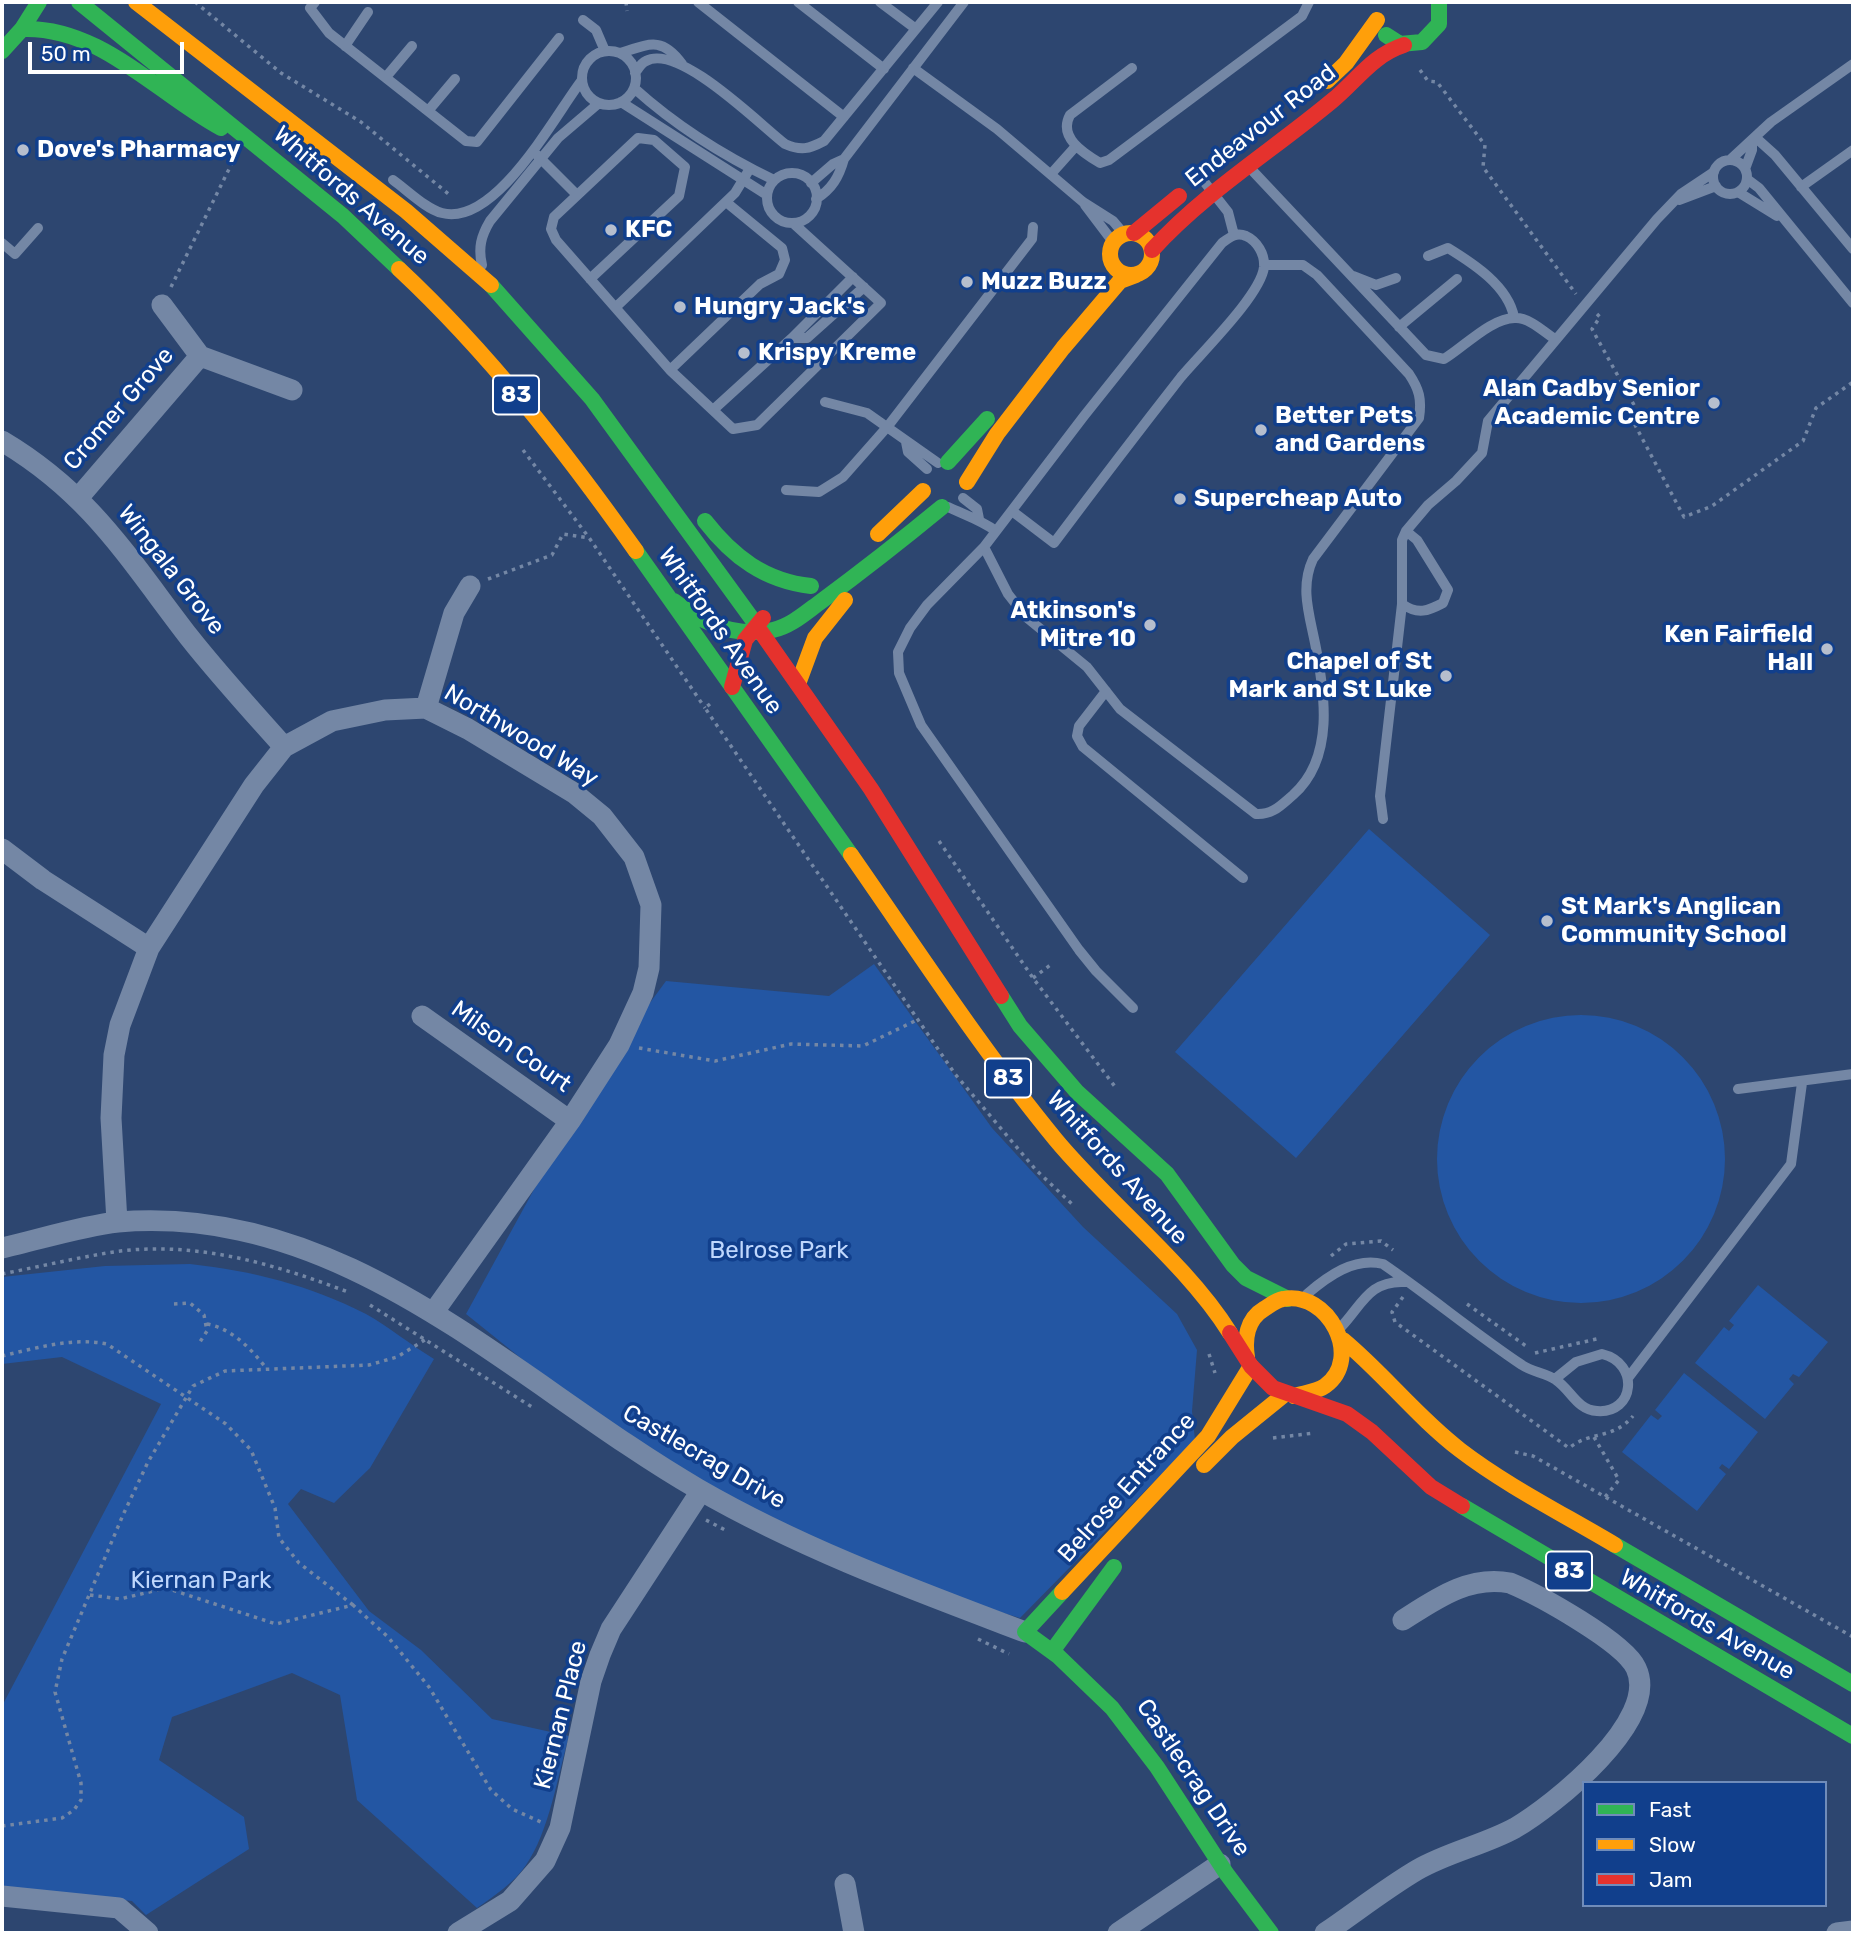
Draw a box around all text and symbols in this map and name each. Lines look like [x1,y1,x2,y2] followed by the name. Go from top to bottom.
[32,28,187,72] scale bar
[41,41,91,66] text: 50 m
[1180,58,1342,194] street label: Endeavour Road
[267,120,435,272] street label: Whitfords Avenue
[37,136,241,164] place label: Dove's Pharmacy
[15,142,31,158] marker: Dove's Pharmacy
[625,216,672,244] place label: KFC
[603,222,619,238] marker: KFC
[981,268,1107,296] place label: Muzz Buzz
[959,274,975,290] marker: Muzz Buzz
[694,293,865,321] place label: Hungry Jack's
[672,299,688,315] marker: Hungry Jack's
[758,339,916,367] place label: Krispy Kreme
[58,342,180,476] street label: Cromer Grove
[736,345,752,361] marker: Krispy Kreme
[1483,375,1700,431] place label: Alan Cadby Senior Academic Centre
[493,376,539,414] road number: 83
[1706,395,1722,411] marker: Alan Cadby Senior Academic Centre
[1275,402,1425,458] place label: Better Pets and Gardens
[1253,422,1269,438] marker: Better Pets and Gardens
[1194,485,1402,513] place label: Supercheap Auto
[1172,491,1188,507] marker: Supercheap Auto
[111,499,231,641] street label: Wingala Grove
[652,542,788,720] street label: Whitfords Avenue
[1011,597,1136,653] place label: Atkinson's Mitre 10
[1142,617,1158,633] marker: Atkinson's Mitre 10
[1664,621,1813,677] place label: Ken Fairfield Hall
[1819,641,1835,657] marker: Ken Fairfield Hall
[1229,648,1432,704] place label: Chapel of St Mark and St Luke
[1438,668,1454,684] marker: Chapel of St Mark and St Luke
[439,679,603,793] street label: Northwood Way
[1561,893,1787,949] place label: St Mark's Anglican Community School
[1539,913,1555,929] marker: St Mark's Anglican Community School
[445,995,577,1099] street label: Milson Court
[985,1058,1031,1098] road number: 83
[1040,1085,1194,1251] street label: Whitfords Avenue
[709,1237,849,1265] park label: Belrose Park
[617,1399,791,1515] street label: Castlecrag Drive
[1052,1407,1202,1569] street label: Belrose Entrance
[1546,1552,1592,1590] road number: 83
[1614,1563,1800,1687] street label: Whitfords Avenue
[131,1567,271,1595] park label: Kiernan Park
[529,1638,593,1792] street label: Kiernan Place
[1130,1694,1256,1862] street label: Castlecrag Drive
[1582,1781,1827,1907] legend
[1649,1797,1691,1822] text: Fast
[1649,1832,1696,1857] text: Slow
[1649,1867,1693,1892] text: Jam

